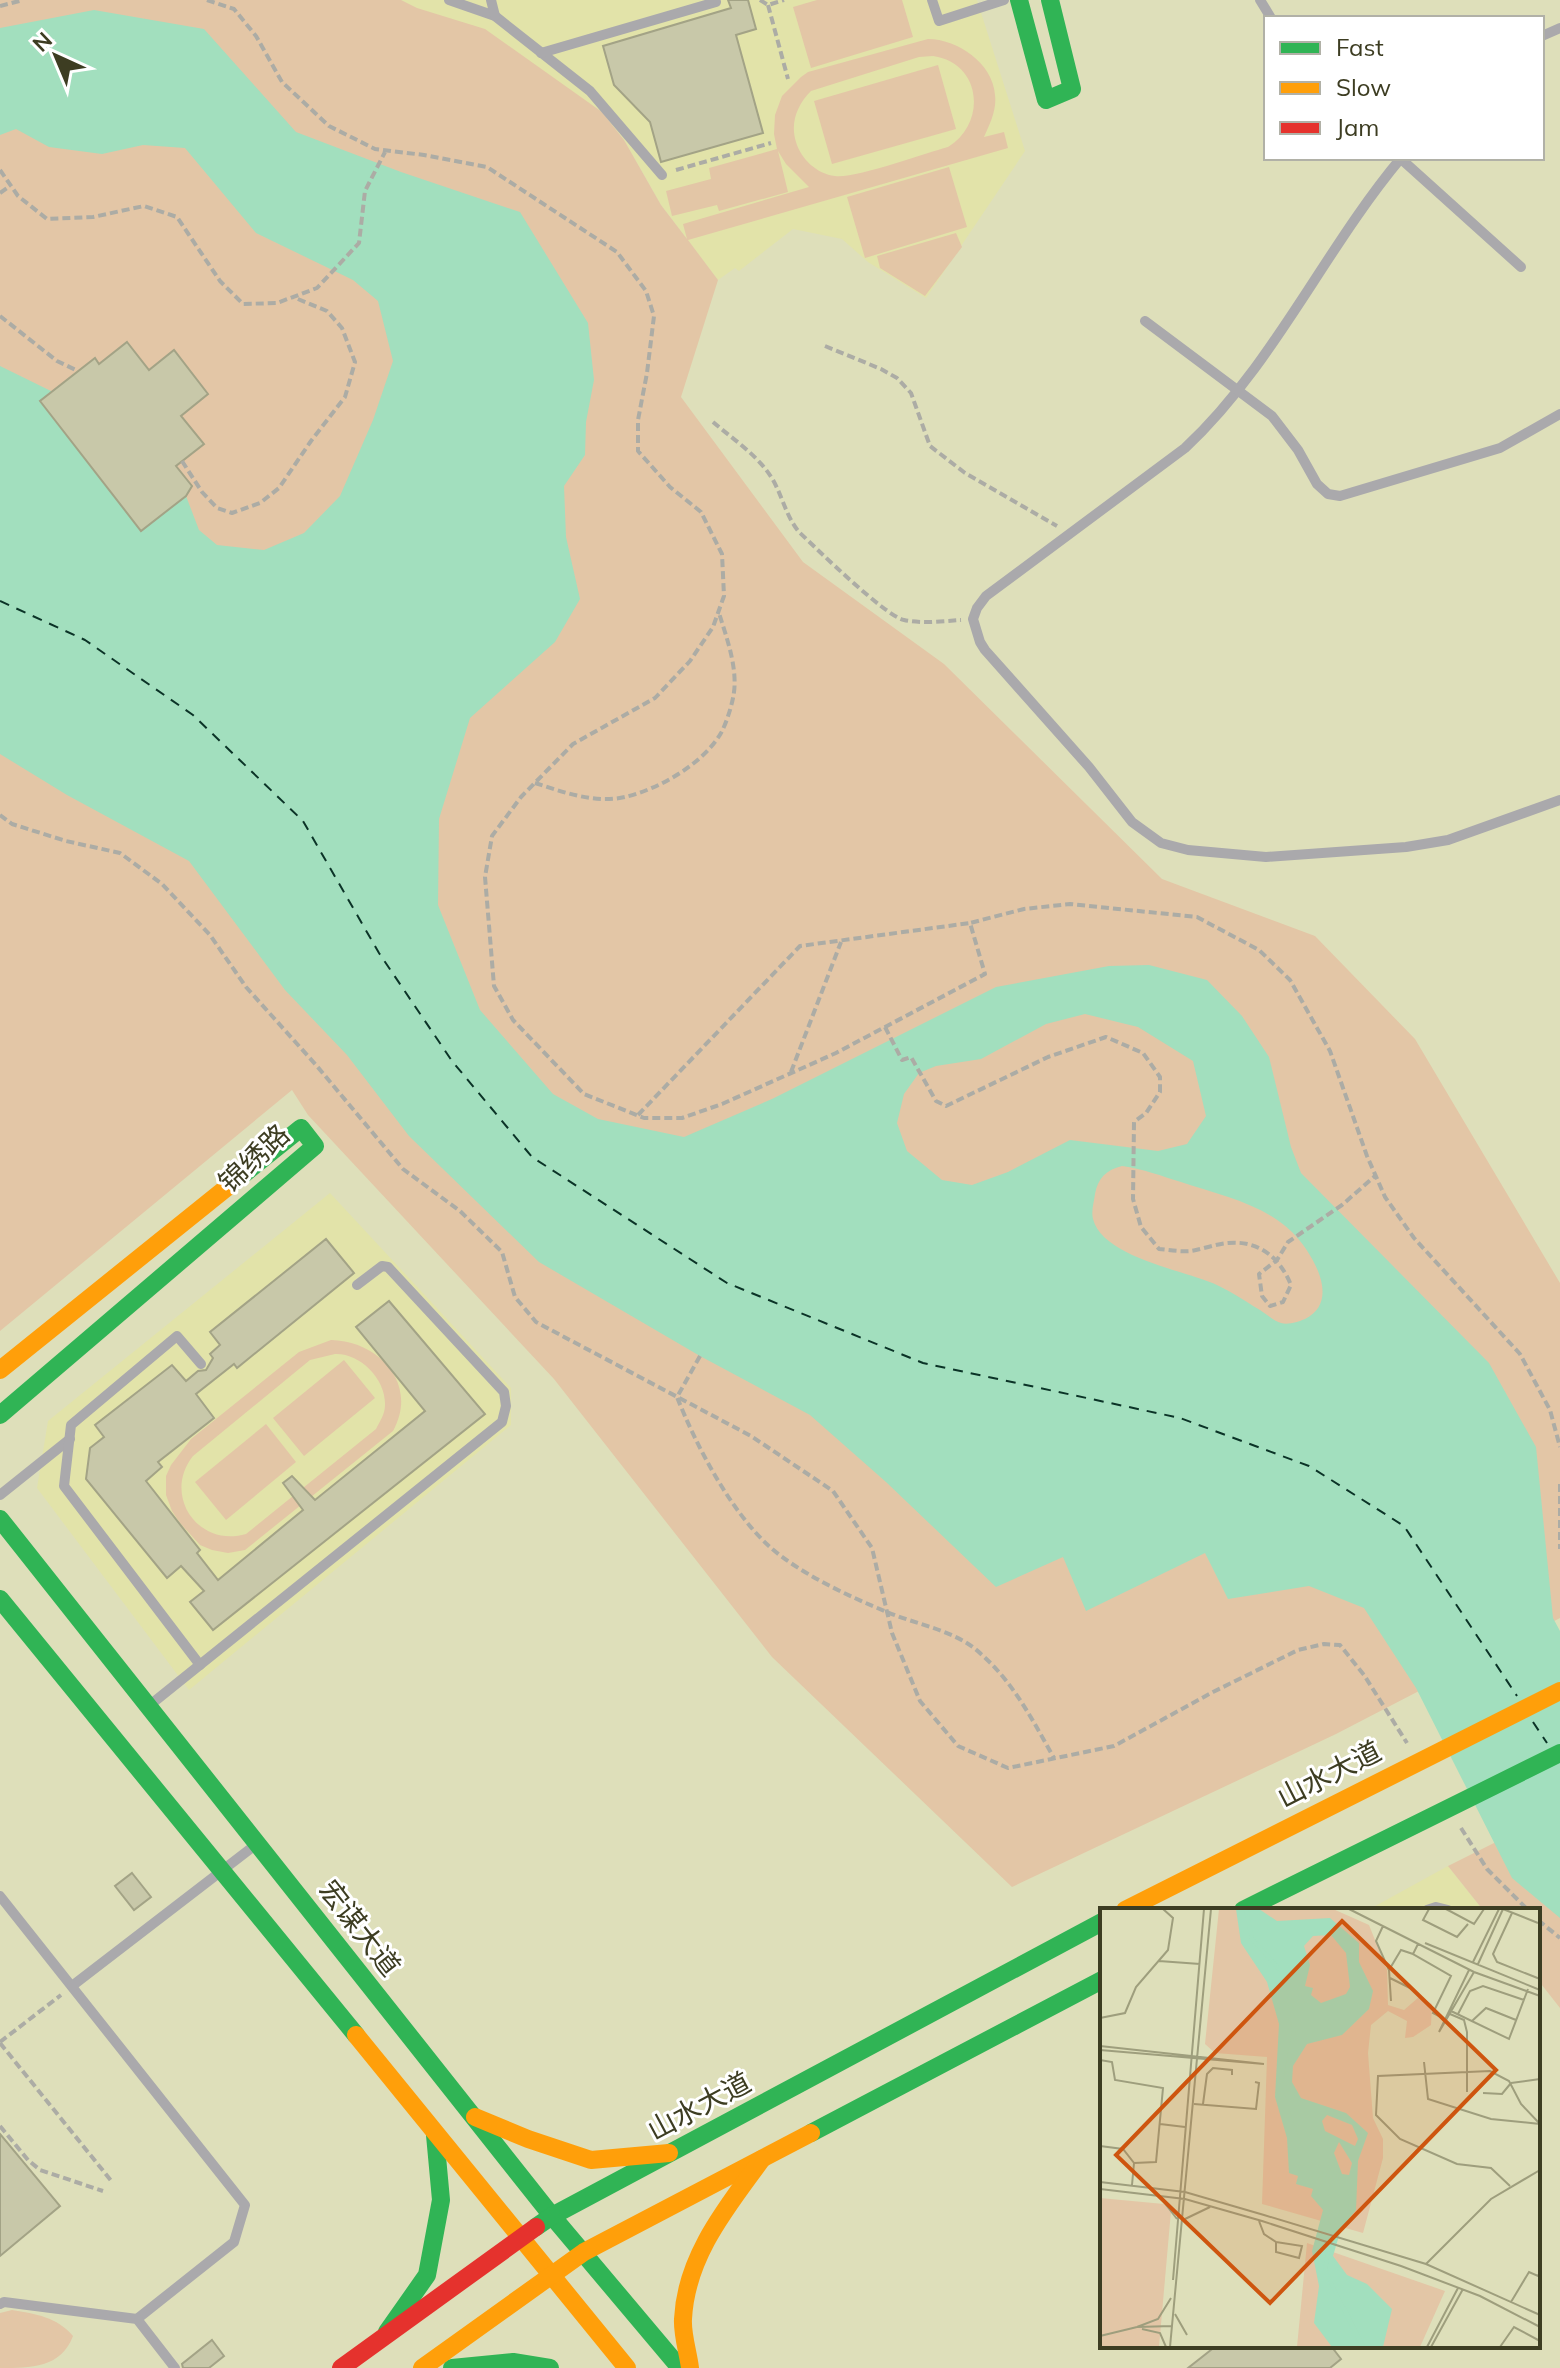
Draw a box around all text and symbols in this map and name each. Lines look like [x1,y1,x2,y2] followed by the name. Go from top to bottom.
[16,16,96,96] north arrow
[1264,16,1544,160] legend
[26,26,58,57] text: N
[1336,32,1384,62] text: Fast
[1336,72,1391,102] text: Slow
[1336,112,1379,142] text: Jam
[211,1116,296,1199] street label: 锦绣路
[1271,1733,1387,1815] street label: 山水大道
[312,1873,409,1983] street label: 宏谋大道
[1100,1908,1540,2348] inset map
[641,2064,756,2147] street label: 山水大道

